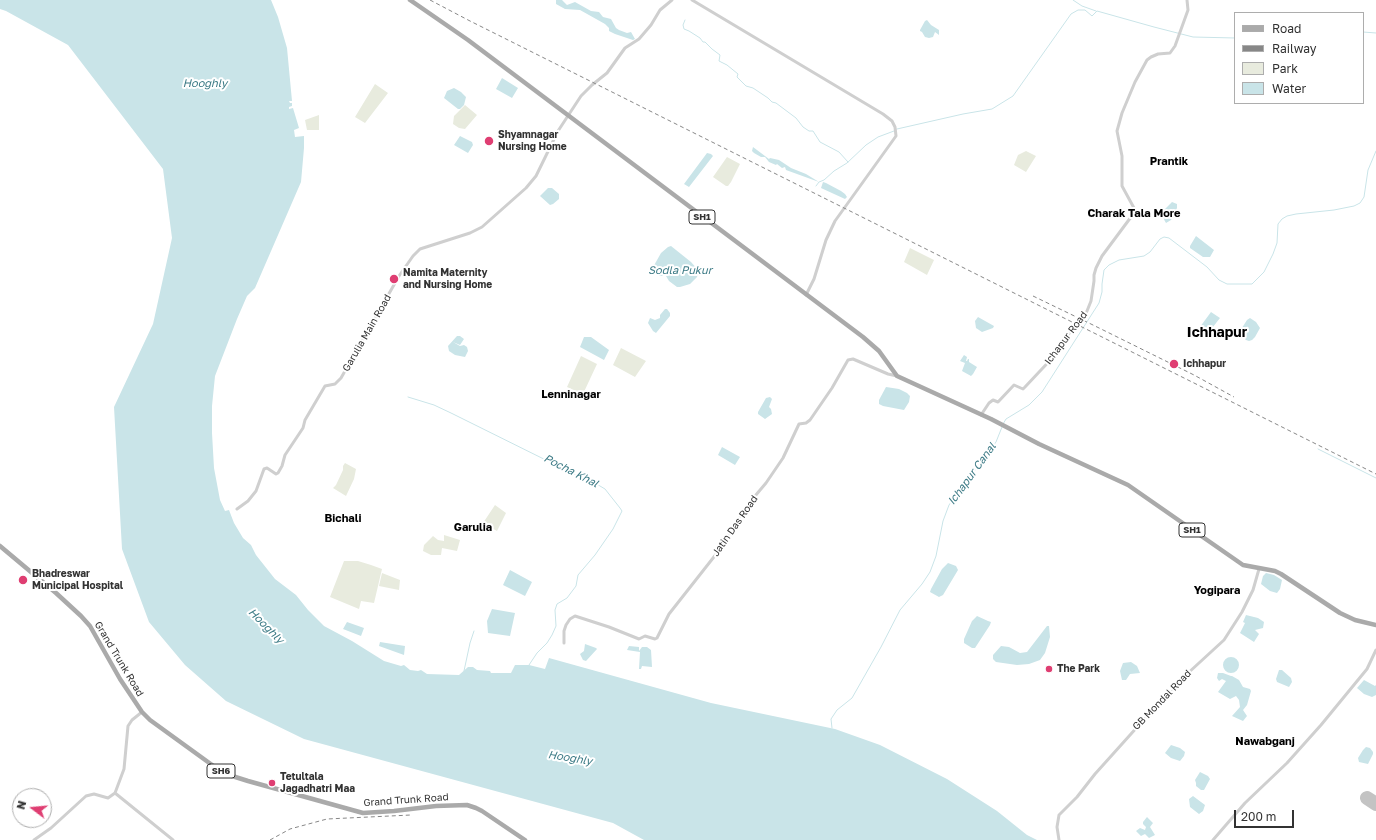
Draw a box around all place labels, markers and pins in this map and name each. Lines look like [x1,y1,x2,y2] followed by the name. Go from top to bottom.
[498,129,567,152] place label: Shyamnagar Nursing Home
[483,135,495,147] marker: Shyamnagar Nursing Home
[403,267,492,290] place label: Namita Maternity and Nursing Home
[388,273,400,285] marker: Namita Maternity and Nursing Home
[1168,358,1180,370] marker: Ichhapur
[1183,358,1226,370] place label: Ichhapur
[32,568,123,592] place label: Bhadreswar Municipal Hospital
[17,574,29,586] marker: Bhadreswar Municipal Hospital
[1057,663,1100,675] place label: The Park
[1044,664,1054,674] marker: The Park
[280,771,355,794] place label: Tetultala Jagadhatri Maa
[267,778,277,788] marker: Tetultala Jagadhatri Maa

